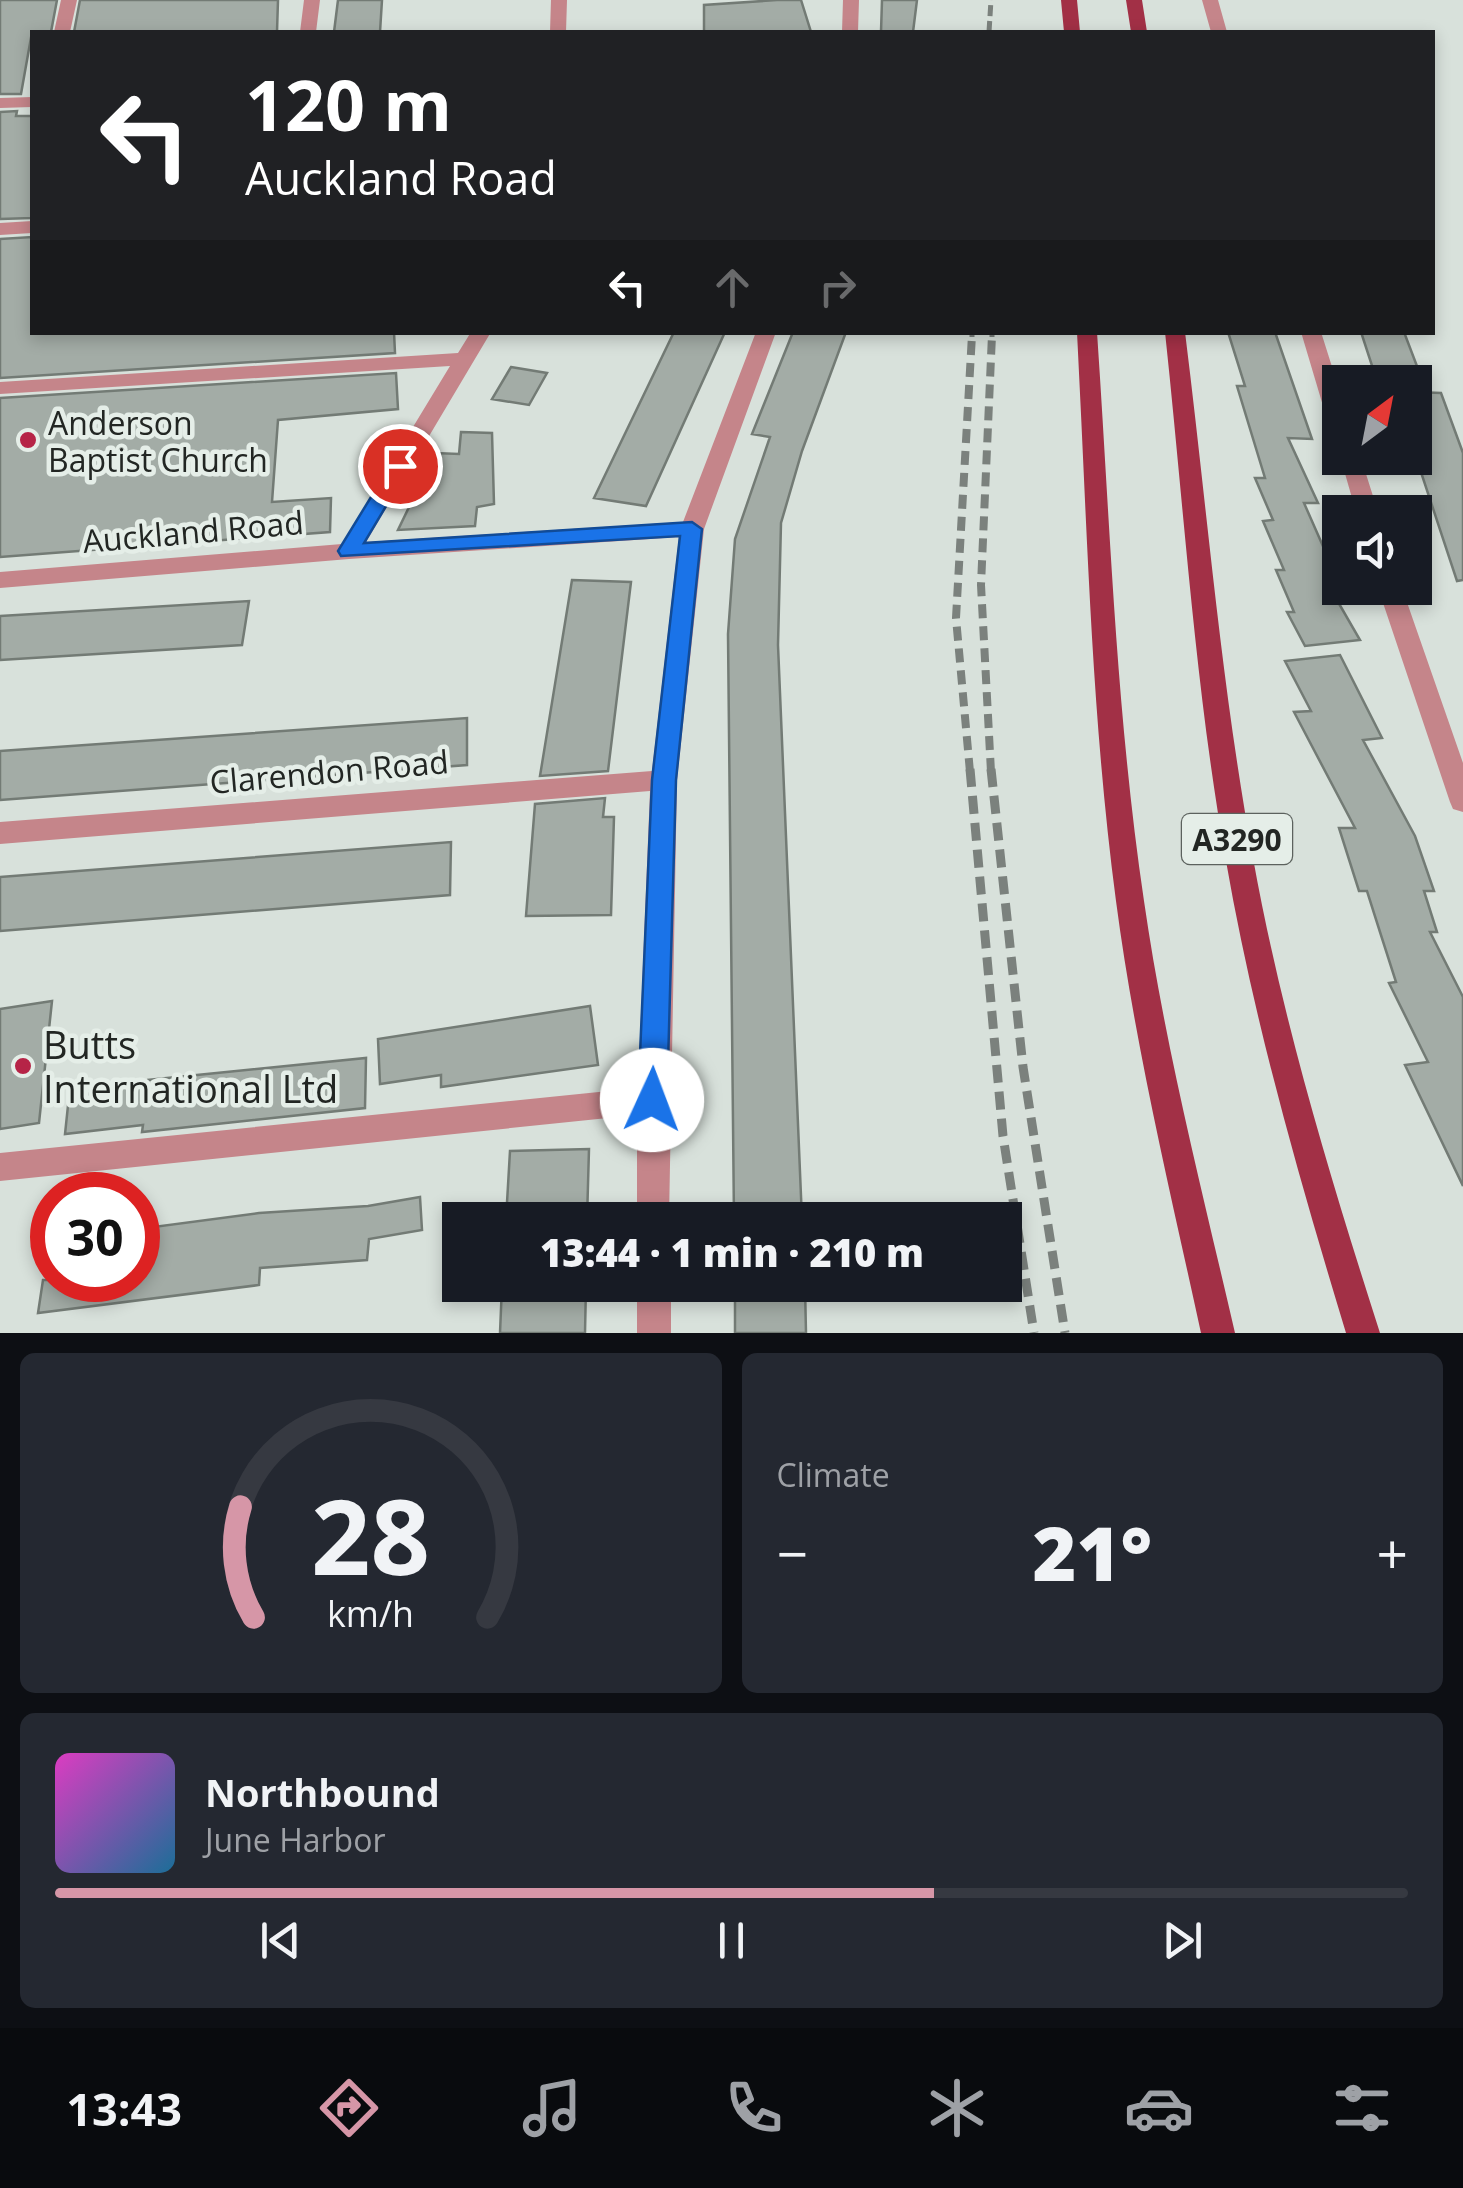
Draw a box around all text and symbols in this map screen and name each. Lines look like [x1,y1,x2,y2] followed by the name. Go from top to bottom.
[245,56,452,152] text: 120 m
[80,70,210,200] icon: left
[245,147,557,208] text: Auckland Road
[600,260,655,315] icon: left
[705,260,760,315] icon: ahead
[810,260,865,315] icon: right
[1322,365,1432,475] north arrow
[1322,365,1432,605] map controls
[48,401,268,481] place label: Anderson Baptist Church
[358,424,443,509] pin
[17,429,39,451] marker: Anderson Baptist Church
[373,439,428,494] icon: arrive
[1322,495,1432,605] button: sound
[81,500,305,562] street label: Auckland Road
[208,739,450,803] street label: Clarendon Road
[1182,814,1292,864] road number: A3290
[43,1018,338,1114] place label: Butts International Ltd
[600,1048,704,1152] position arrow
[12,1055,34,1077] marker: Butts International Ltd
[30,1172,160,1302] speed limit sign: 30
[540,1226,924,1278] text: 13:44 · 1 min · 210 m
[777,1453,890,1496] text: Climate
[311,1464,430,1605] text: 28
[1032,1501,1152,1603] text: 21°
[777,1515,808,1590] text: −
[1377,1515,1408,1590] text: +
[327,1589,414,1637] text: km/h
[205,1766,440,1818] text: Northbound
[205,1818,385,1861] text: June Harbor
[253,1913,308,1968] icon: previous
[704,1913,759,1968] icon: pause
[1155,1913,1210,1968] icon: next
[314,2073,384,2143] icon: directions
[517,2073,587,2143] icon: music
[719,2073,789,2143] icon: phone
[922,2073,992,2143] icon: climate
[1124,2073,1194,2143] icon: car
[1327,2073,1397,2143] icon: filters
[66,2078,182,2139] text: 13:43

